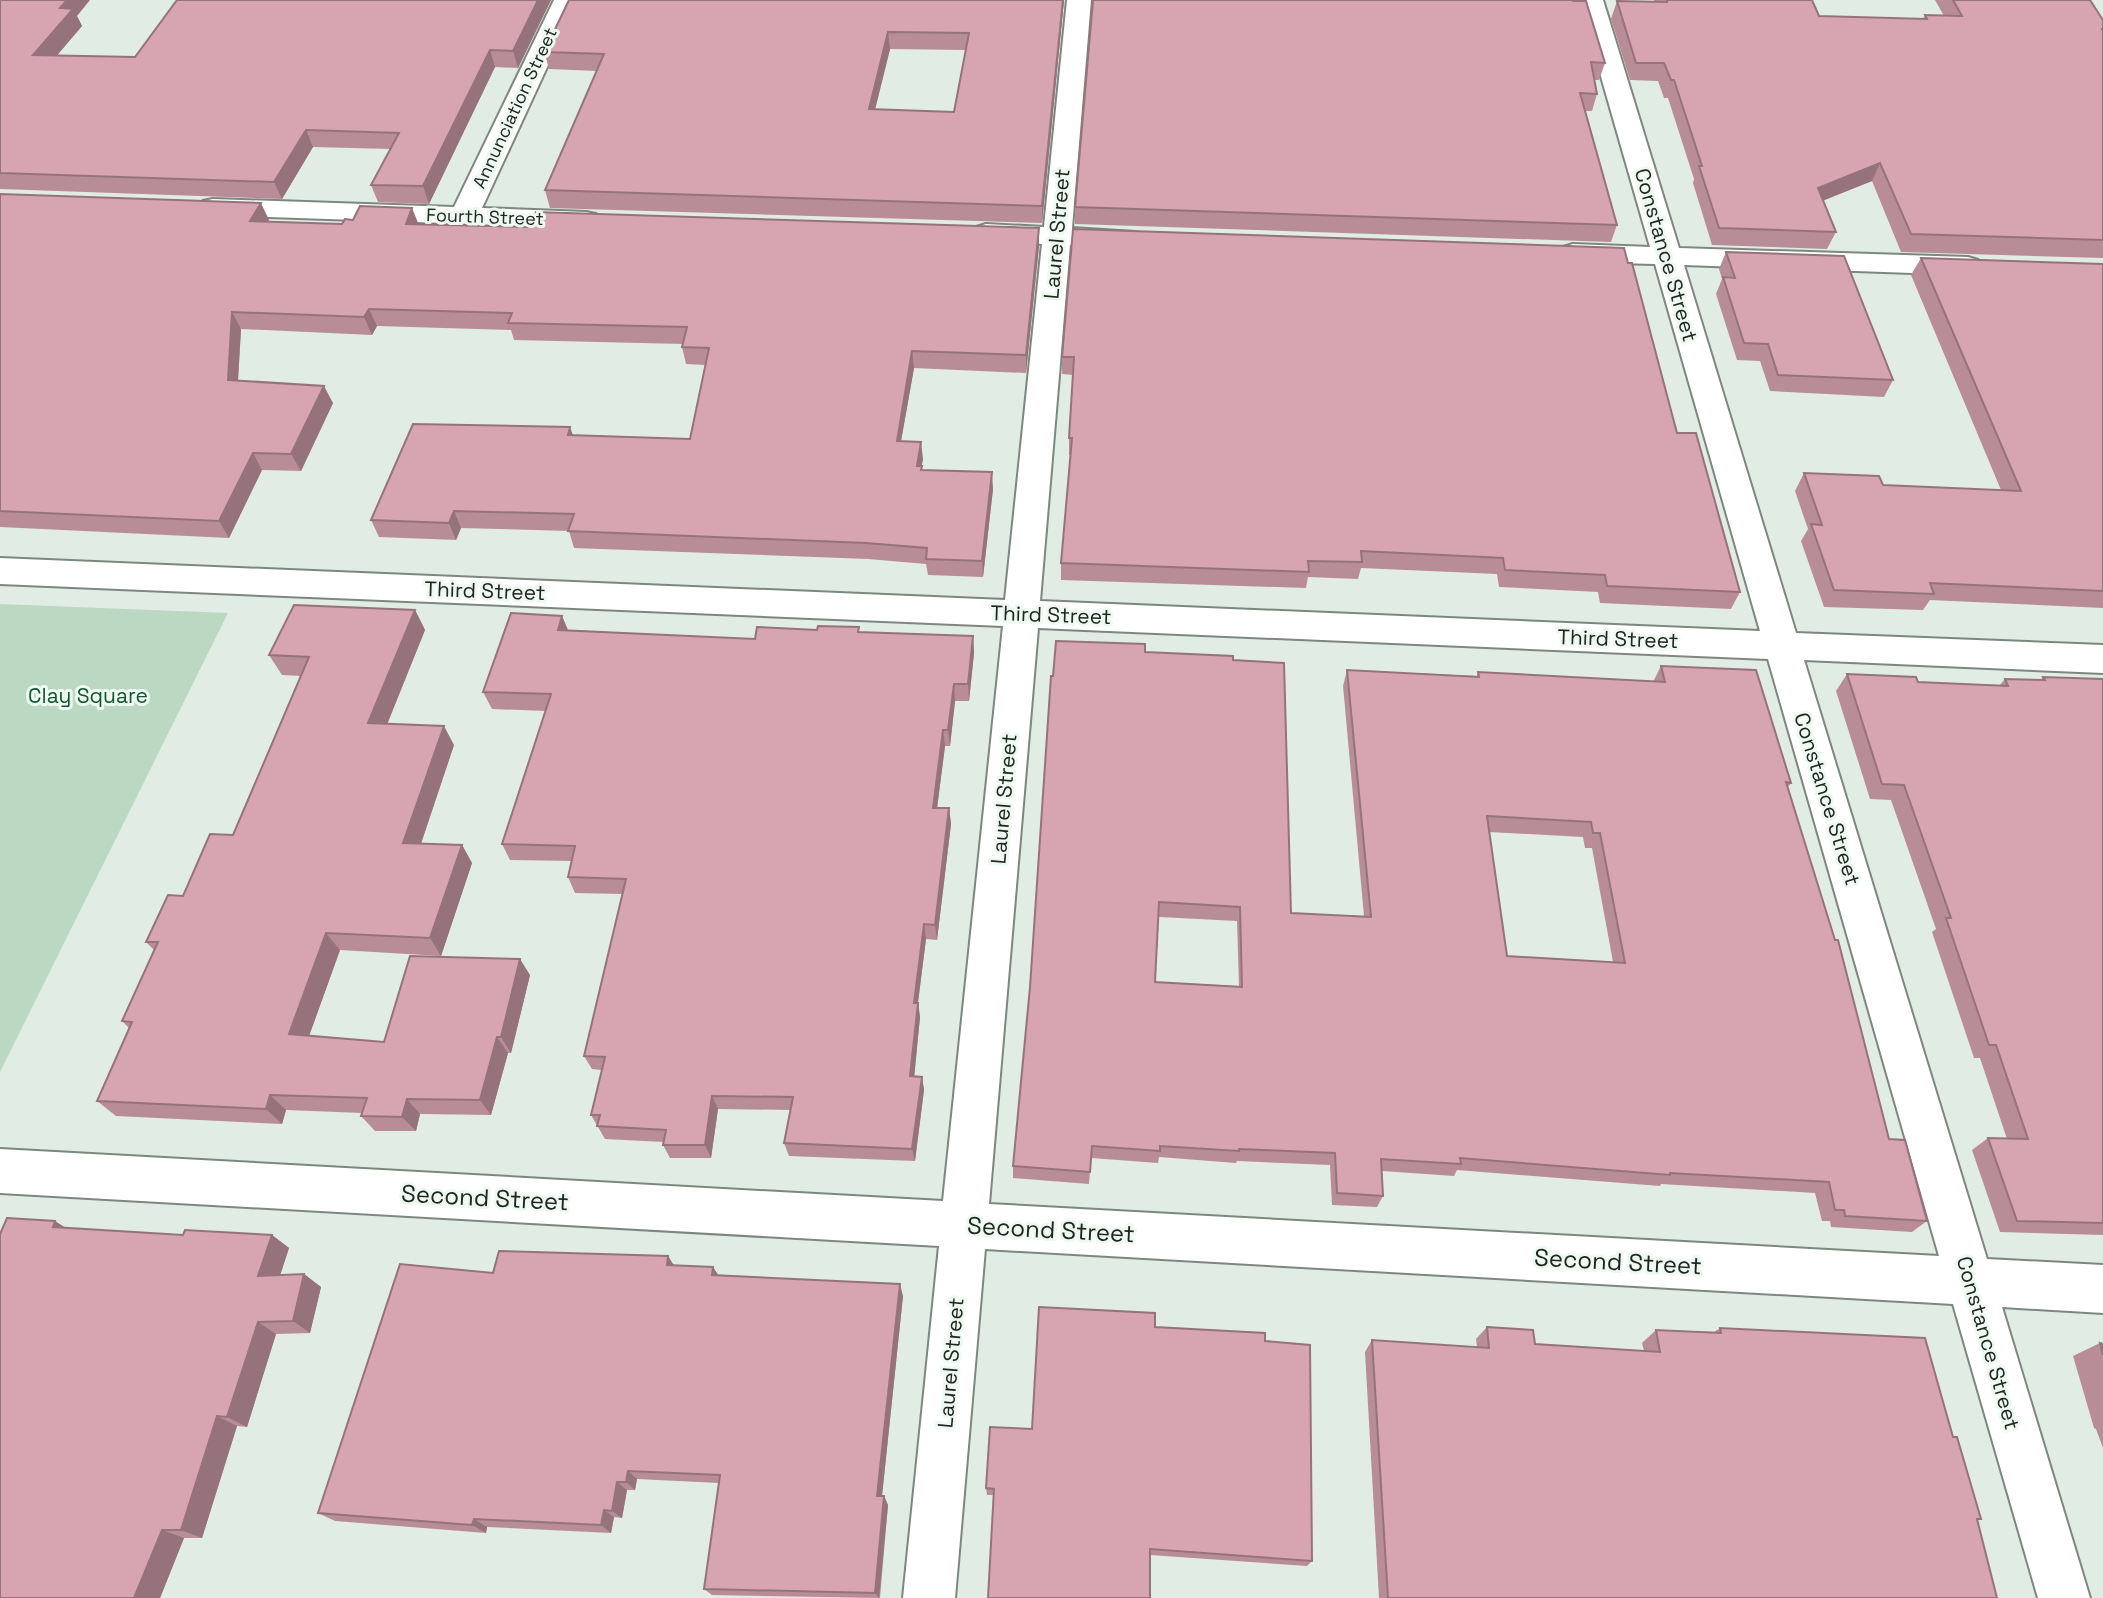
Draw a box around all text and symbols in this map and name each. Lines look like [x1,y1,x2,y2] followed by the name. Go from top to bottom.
[467,24,562,192] street label: Annunciation Street
[1629,165,1704,345] street label: Constance Street
[1037,168,1076,300] street label: Laurel Street
[426,203,544,230] street label: Fourth Street
[424,575,546,606] street label: Third Street
[990,599,1112,630] street label: Third Street
[1557,623,1679,654] street label: Third Street
[28,682,148,709] park label: Clay Square
[1788,709,1867,889] street label: Constance Street
[984,733,1023,865] street label: Laurel Street
[400,1178,570,1217] street label: Second Street
[966,1210,1136,1249] street label: Second Street
[1533,1242,1703,1281] street label: Second Street
[1951,1253,2026,1433] street label: Constance Street
[931,1297,970,1429] street label: Laurel Street

